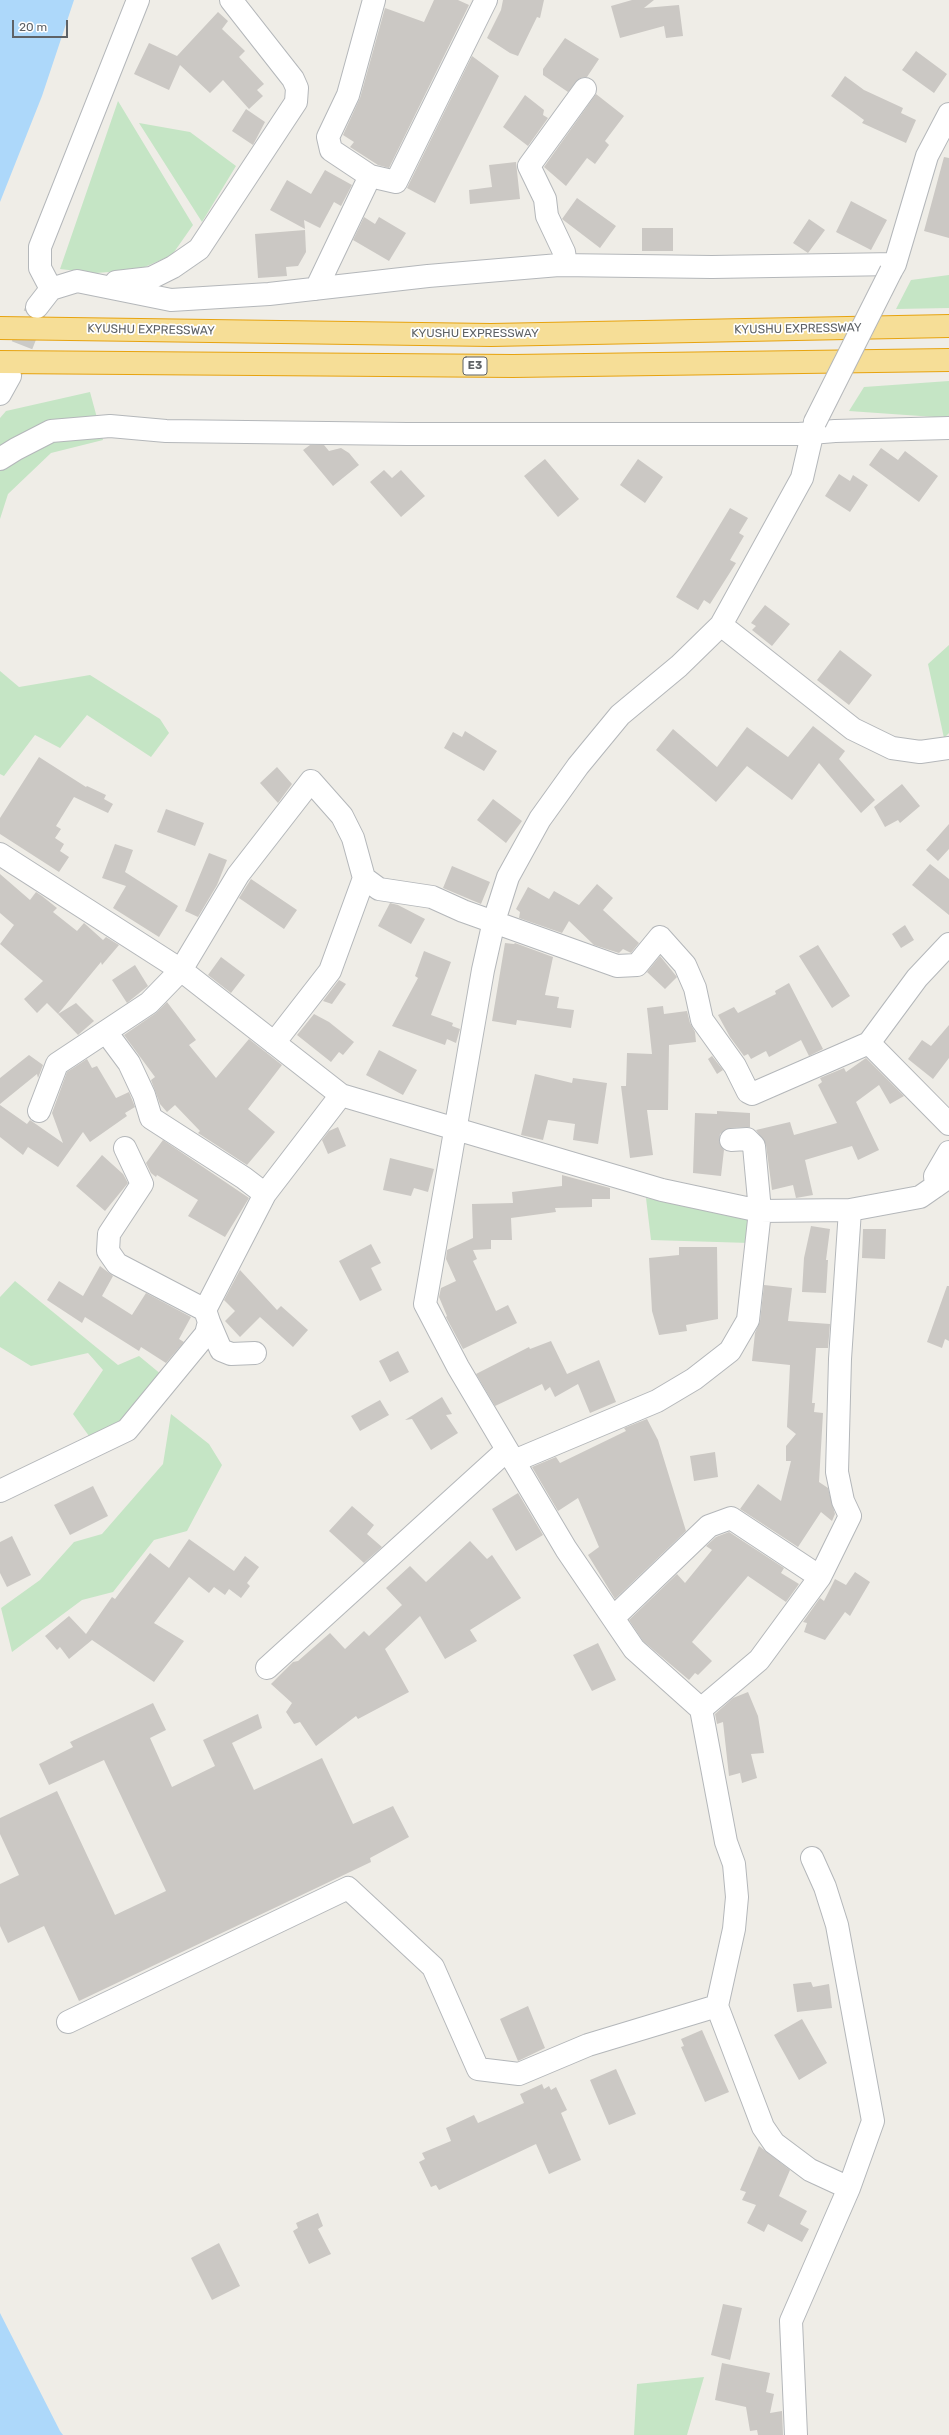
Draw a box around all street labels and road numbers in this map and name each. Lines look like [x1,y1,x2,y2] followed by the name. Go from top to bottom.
[734,321,862,337] street label: KYUSHU EXPRESSWAY
[87,322,215,338] street label: KYUSHU EXPRESSWAY
[411,327,539,341] street label: KYUSHU EXPRESSWAY
[463,357,487,375] road number: E3

